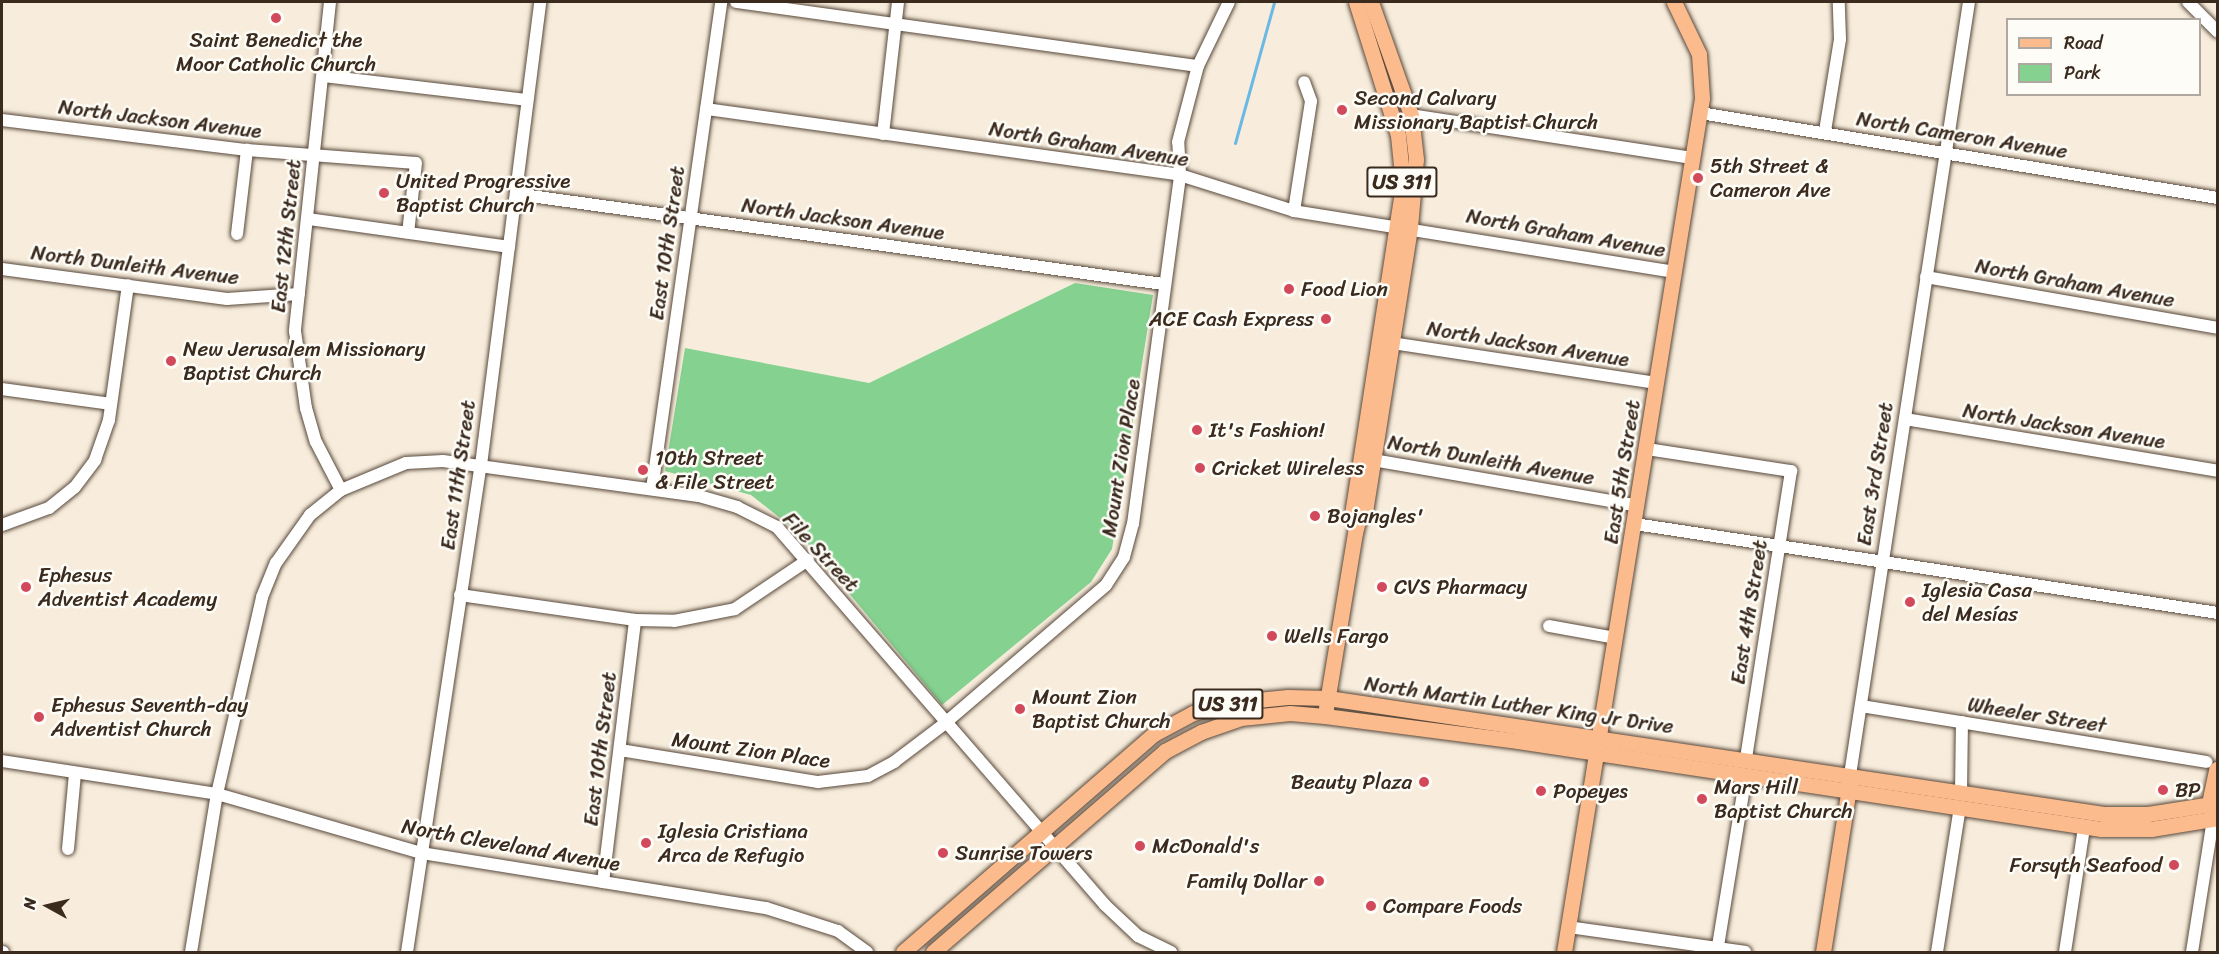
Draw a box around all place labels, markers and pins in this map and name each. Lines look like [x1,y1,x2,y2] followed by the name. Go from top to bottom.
[269,11,283,25] marker: Saint Benedict the Moor Catholic Church
[176,27,376,77] place label: Saint Benedict the Moor Catholic Church
[1354,85,1598,135] place label: Second Calvary Missionary Baptist Church
[1335,103,1349,117] marker: Second Calvary Missionary Baptist Church
[1710,153,1831,203] place label: 5th Street & Cameron Ave
[396,168,571,218] place label: United Progressive Baptist Church
[1691,171,1705,185] marker: 5th Street & Cameron Ave
[377,186,391,200] marker: United Progressive Baptist Church
[1301,276,1388,302] place label: Food Lion
[1282,282,1296,296] marker: Food Lion
[1148,306,1314,332] place label: ACE Cash Express
[1319,312,1333,326] marker: ACE Cash Express
[183,336,427,386] place label: New Jerusalem Missionary Baptist Church
[164,354,178,368] marker: New Jerusalem Missionary Baptist Church
[1209,417,1325,443] place label: It's Fashion!
[1190,423,1204,437] marker: It's Fashion!
[655,445,774,495] place label: 10th Street & File Street
[1212,455,1362,481] place label: Cricket Wireless
[1193,461,1207,475] marker: Cricket Wireless
[636,463,650,477] marker: 10th Street & File Street
[1327,503,1424,529] place label: Bojangles'
[1308,509,1322,523] marker: Bojangles'
[38,562,217,612] place label: Ephesus Adventist Academy
[1394,574,1527,600] place label: CVS Pharmacy
[1922,577,2032,627] place label: Iglesia Casa del Mesías
[19,580,33,594] marker: Ephesus Adventist Academy
[1375,580,1389,594] marker: CVS Pharmacy
[1903,595,1917,609] marker: Iglesia Casa del Mesías
[1284,623,1389,649] place label: Wells Fargo
[1265,629,1279,643] marker: Wells Fargo
[1032,684,1171,734] place label: Mount Zion Baptist Church
[51,692,248,742] place label: Ephesus Seventh-day Adventist Church
[1013,702,1027,716] marker: Mount Zion Baptist Church
[32,710,46,724] marker: Ephesus Seventh-day Adventist Church
[1291,769,1412,795] place label: Beauty Plaza
[1714,774,1853,824] place label: Mars Hill Baptist Church
[1417,775,1431,789] marker: Beauty Plaza
[2175,777,2201,803] place label: BP
[1553,778,1628,804] place label: Popeyes
[2156,783,2170,797] marker: BP
[1534,784,1548,798] marker: Popeyes
[1695,792,1709,806] marker: Mars Hill Baptist Church
[658,818,808,868] place label: Iglesia Cristiana Arca de Refugio
[1152,833,1259,859] place label: McDonald's
[639,836,653,850] marker: Iglesia Cristiana Arca de Refugio
[1133,839,1147,853] marker: McDonald's
[955,840,1092,866] place label: Sunrise Towers
[936,846,950,860] marker: Sunrise Towers
[2009,852,2162,878] place label: Forsyth Seafood
[2167,858,2181,872] marker: Forsyth Seafood
[1187,868,1307,894] place label: Family Dollar
[1312,874,1326,888] marker: Family Dollar
[1383,893,1522,919] place label: Compare Foods
[1364,899,1378,913] marker: Compare Foods

